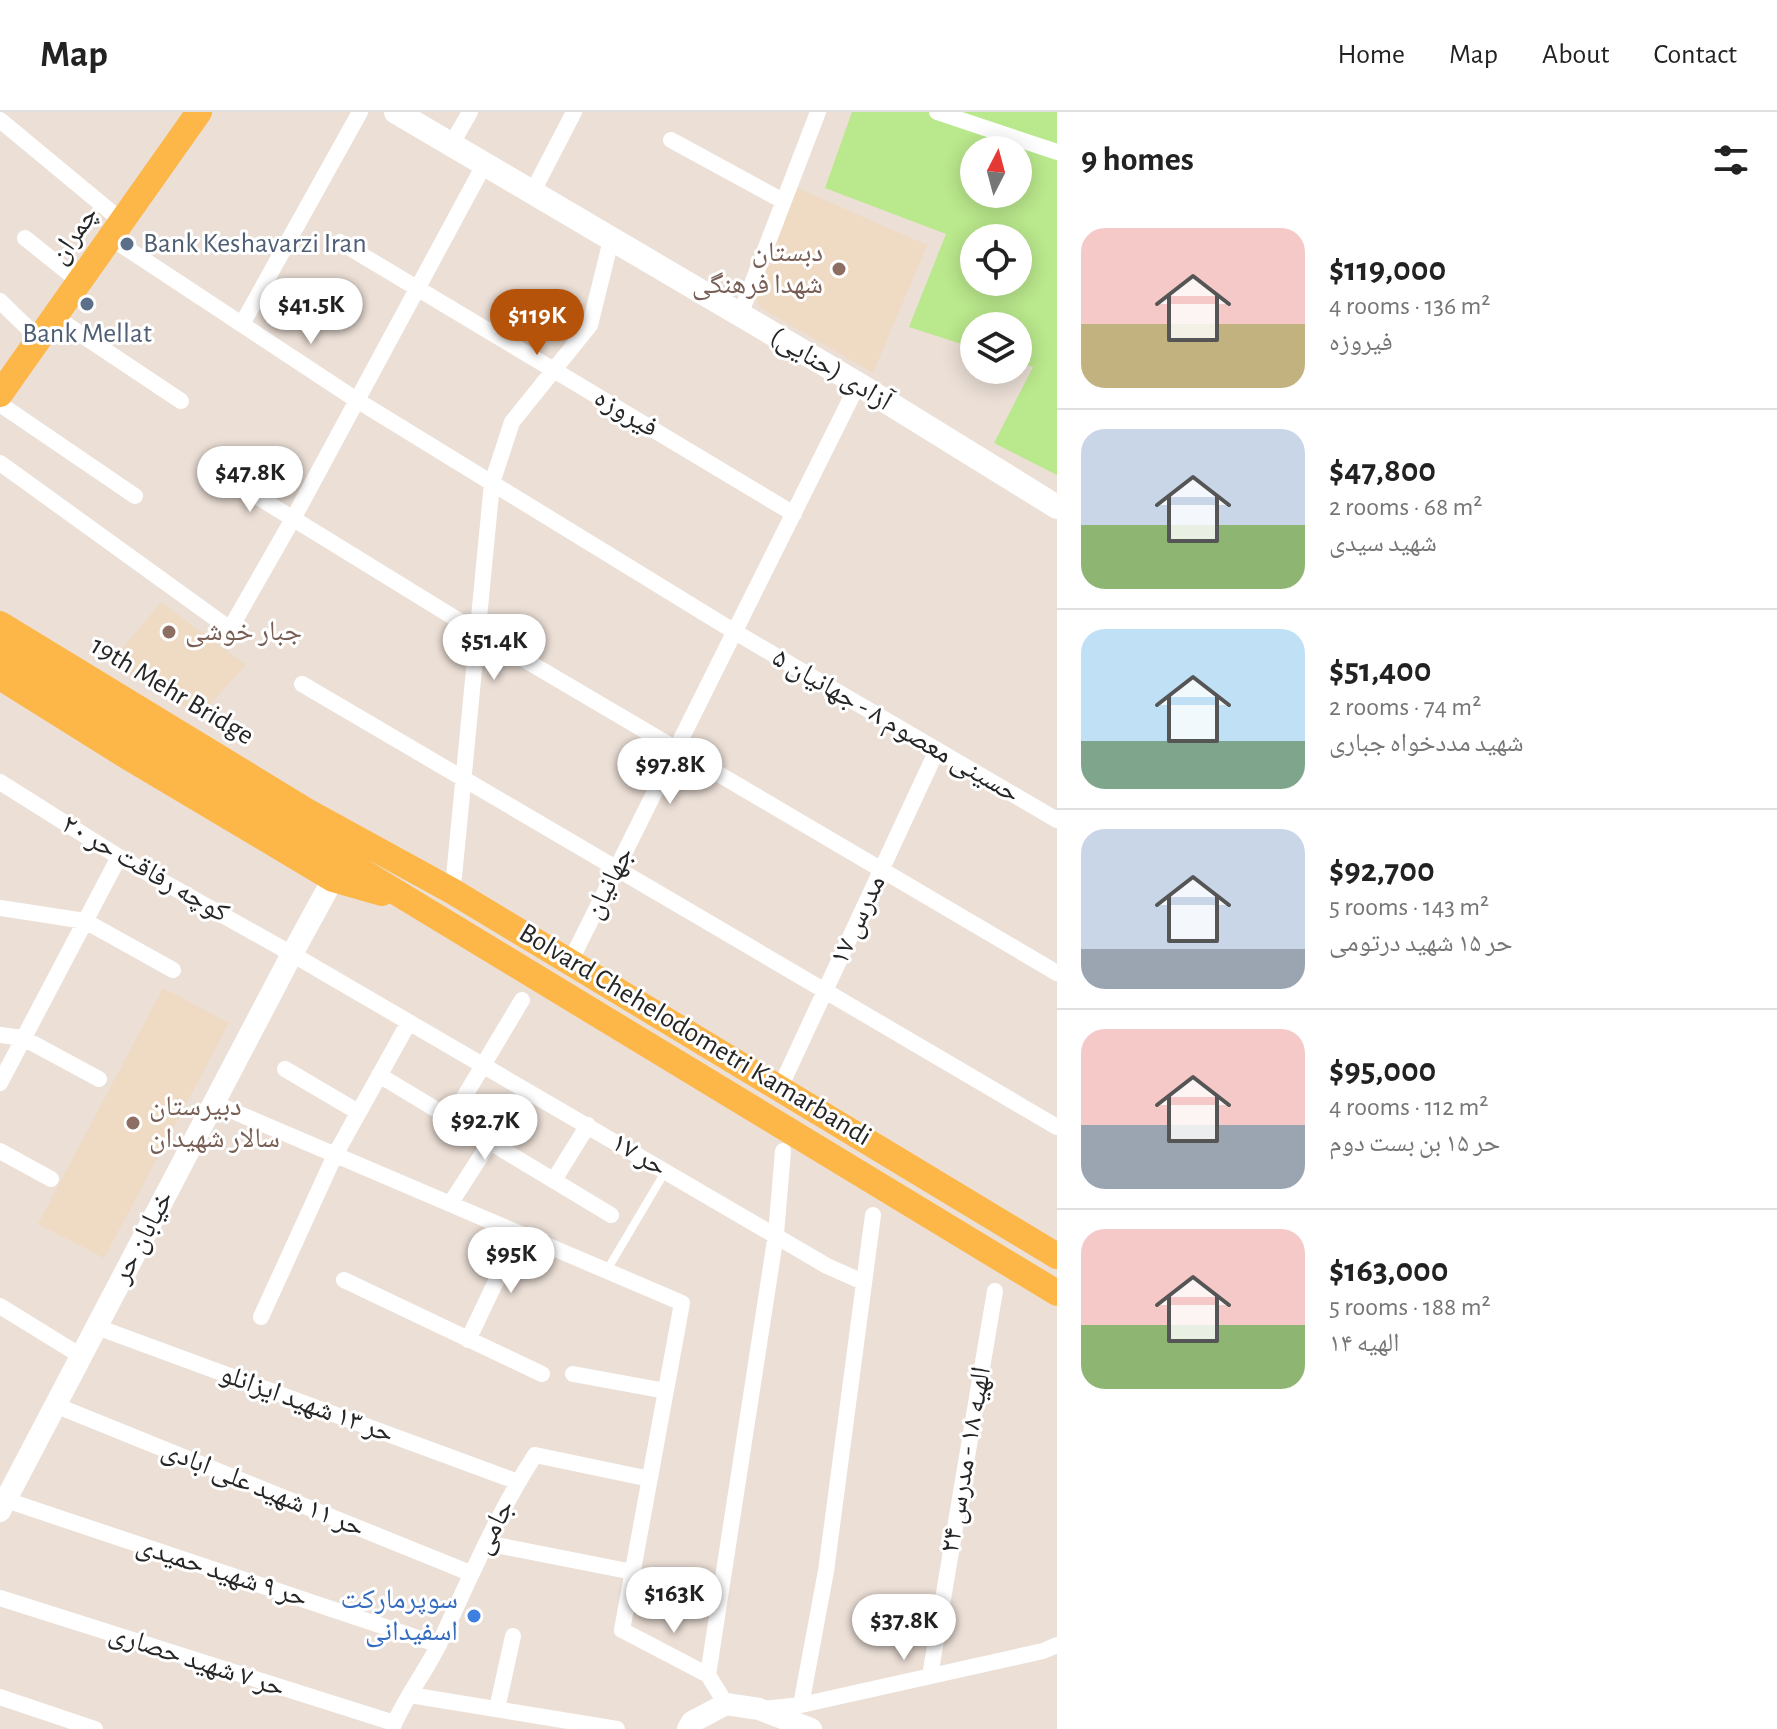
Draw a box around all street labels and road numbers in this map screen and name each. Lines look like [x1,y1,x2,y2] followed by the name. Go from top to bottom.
[44,201,105,270] street label: چمران
[764,320,898,418] street label: آزادی (حنایی)
[589,383,663,443] street label: فیروزه
[86,631,258,751] street label: 19th Mehr Bridge
[766,644,1024,811] street label: حسینی معصوم ۸ - جهانیان ۵
[56,810,234,929] street label: کوچه رفاقت حر ۲۰
[579,842,640,924] street label: جهانیان
[825,871,893,970] street label: مدرس ۱۷
[514,919,876,1151] street label: Bolvard Chehelodometri Kamarbandi
[606,1128,672,1182] street label: حر ۱۷
[107,1186,180,1289] street label: خیابان حر
[216,1360,398,1449] street label: حر ۱۳ شهید ایزانلو
[936,1365,998,1556] street label: الهیه ۱۸ - مدرس ۲۴
[157,1436,368,1544] street label: حر ۱۱ شهید علی ابادی
[468,1495,521,1560] street label: جامی
[133,1531,311,1614] street label: حر ۹ شهید حمیدی
[105,1619,288,1704] street label: حر ۷ شهید حصاری

